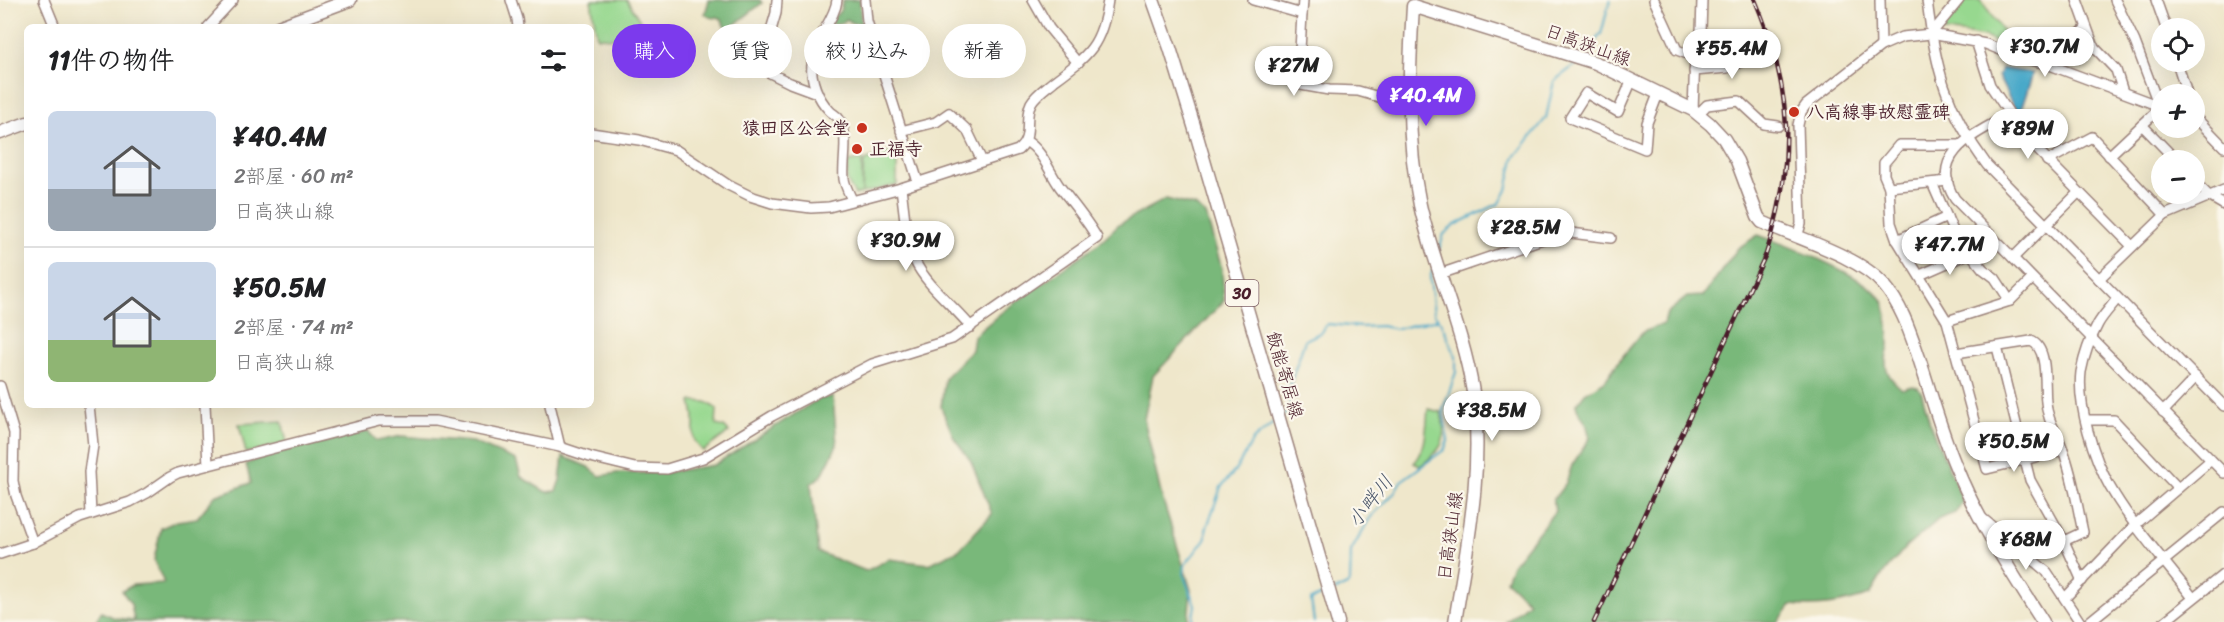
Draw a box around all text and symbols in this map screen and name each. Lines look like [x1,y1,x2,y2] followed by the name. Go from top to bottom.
[1540,15,1636,75] street label: 日高狭山線
[2151,18,2205,204] map controls
[2151,18,2205,72] button: locate
[612,24,696,78] chip: 購入
[708,24,792,78] chip: 賃貸
[804,24,930,78] chip: 絞り込み
[942,24,1026,78] chip: 新着
[1996,27,2094,78] pin: ¥30.7M
[1683,29,1781,80] pin: ¥55.4M
[2011,29,2079,64] text: ¥30.7M
[1697,31,1767,66] text: ¥55.4M
[48,37,174,83] text: 11件の物件
[537,44,570,77] icon: filters
[1258,46,1330,97] pin: ¥27M
[1269,48,1319,83] text: ¥27M
[1377,76,1475,127] pin: ¥40.4M
[1390,78,1462,113] text: ¥40.4M
[2151,84,2205,138] button: +
[1806,96,1950,128] place label: 八高線事故慰霊碑
[1787,105,1801,119] marker: 八高線事故慰霊碑
[1992,109,2064,160] pin: ¥89M
[2002,111,2054,146] text: ¥89M
[742,112,850,144] place label: 猿田区公会堂
[234,113,326,159] text: ¥40.4M
[855,121,869,135] marker: 猿田区公会堂
[869,133,923,165] place label: 正福寺
[96,135,168,207] icon: home
[850,142,864,156] marker: 正福寺
[2151,150,2205,204] button: −
[234,159,354,194] text: 2部屋 · 60 m²
[234,194,334,229] text: 日高狭山線
[1477,208,1575,259] pin: ¥28.5M
[1491,210,1561,245] text: ¥28.5M
[857,221,955,272] pin: ¥30.9M
[871,223,941,258] text: ¥30.9M
[1901,225,1999,276] pin: ¥47.7M
[1916,227,1984,262] text: ¥47.7M
[234,264,326,310] text: ¥50.5M
[1226,280,1258,306] road number: 30
[96,286,168,358] icon: home
[234,310,354,345] text: 2部屋 · 74 m²
[1257,327,1313,423] street label: 飯能寄居線
[234,345,334,380] text: 日高狭山線
[1443,391,1541,442] pin: ¥38.5M
[1458,393,1526,428] text: ¥38.5M
[1965,422,2063,473] pin: ¥50.5M
[1979,424,2049,459] text: ¥50.5M
[1338,467,1403,536] water label: 小畔川
[1428,489,1472,583] street label: 日高狭山線
[1990,520,2062,571] pin: ¥68M
[2001,522,2051,557] text: ¥68M

